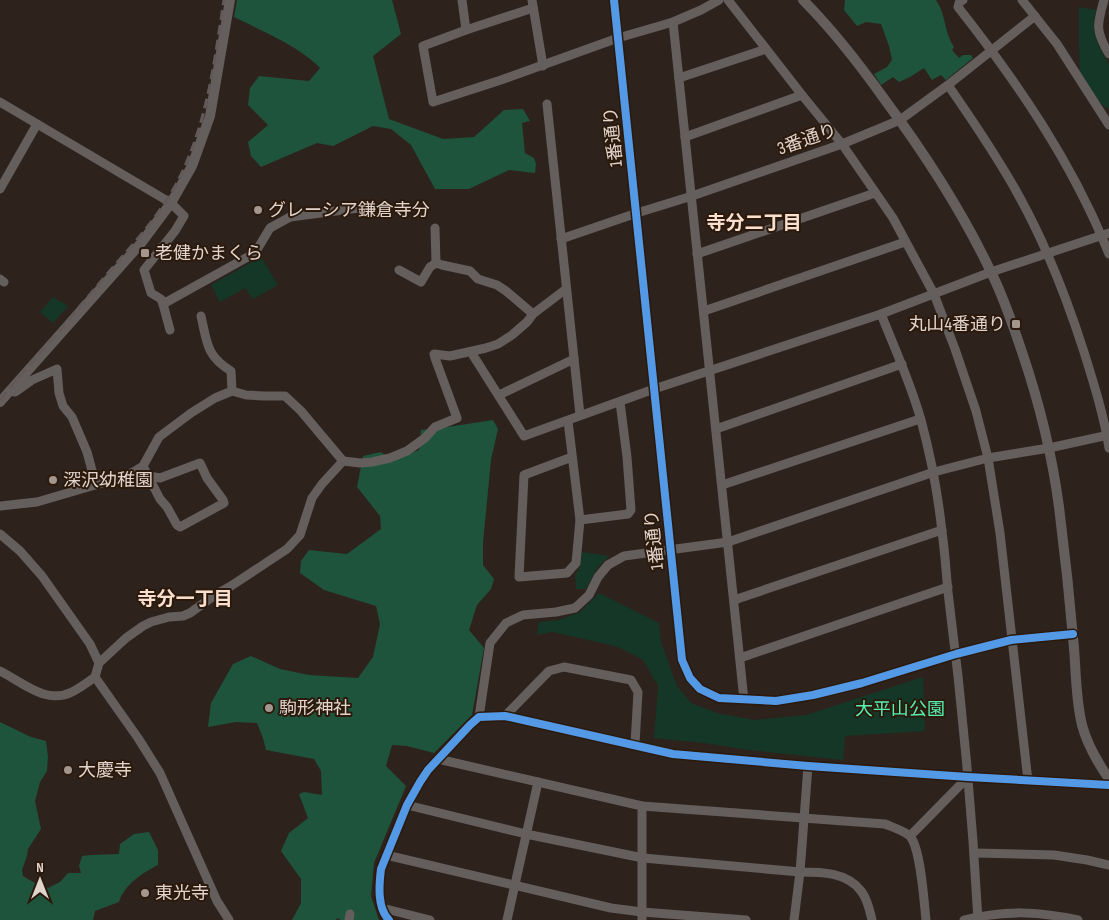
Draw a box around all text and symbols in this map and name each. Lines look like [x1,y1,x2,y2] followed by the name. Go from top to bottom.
[600,106,627,168] street label: 1番通り
[775,120,840,159] street label: 3番通り
[268,200,430,221] place label: グレーシア鎌倉寺分
[252,204,264,216] marker: グレーシア鎌倉寺分
[706,212,802,235] district label: 寺分二丁目
[155,243,263,264] place label: 老健かまくら
[139,247,151,259] marker: 老健かまくら
[908,314,1006,335] place label: 丸山4番通り
[1010,318,1022,330] marker: 丸山4番通り
[63,470,153,491] place label: 深沢幼稚園
[47,474,59,486] marker: 深沢幼稚園
[641,509,668,571] street label: 1番通り
[137,588,233,611] district label: 寺分一丁目
[279,698,351,719] place label: 駒形神社
[855,699,945,720] park label: 大平山公園
[263,702,275,714] marker: 駒形神社
[78,760,132,781] place label: 大慶寺
[62,764,74,776] marker: 大慶寺
[15,855,65,905] north arrow
[36,859,44,876] text: N
[155,883,209,904] place label: 東光寺
[139,887,151,899] marker: 東光寺

